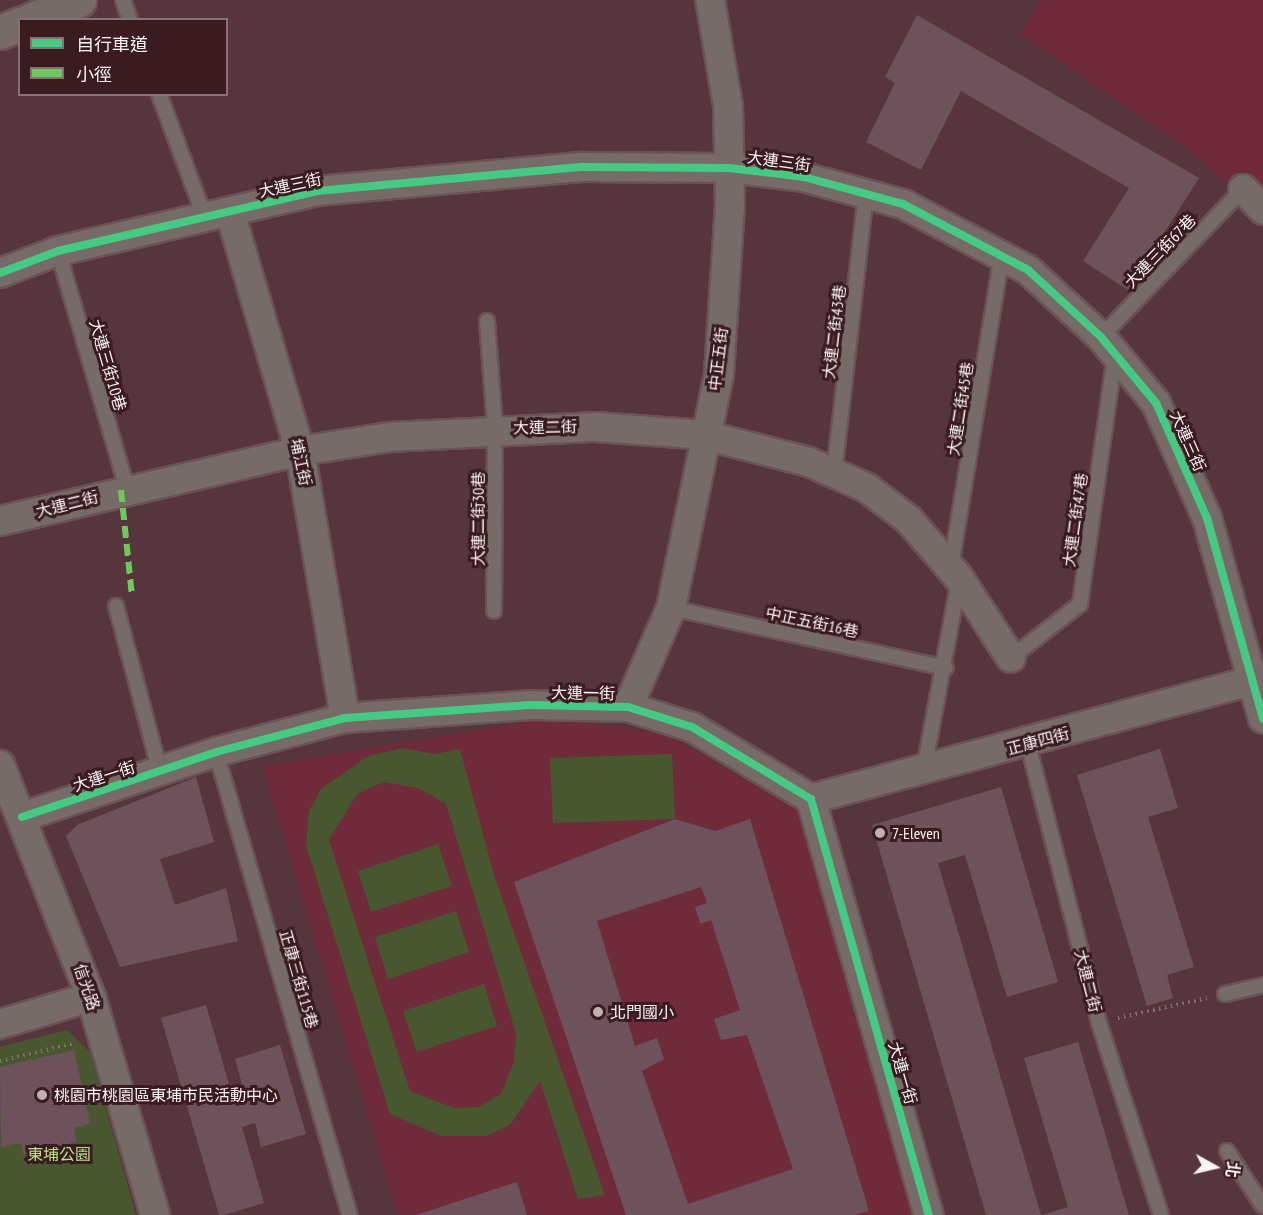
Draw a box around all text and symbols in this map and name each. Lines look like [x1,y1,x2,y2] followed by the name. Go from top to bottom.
[18,18,228,96] legend
[76,33,148,56] text: 自行車道
[76,63,112,86] text: 小徑
[746,147,812,175] street label: 大連三街
[257,169,323,201] street label: 大連三街
[1120,210,1200,292] street label: 大連三街67巷
[819,284,849,380] street label: 大連二街43巷
[86,317,130,413] street label: 大連三街10巷
[705,326,731,392] street label: 中正五街
[943,361,977,457] street label: 大連二街45巷
[1166,408,1210,474] street label: 大連三街
[513,417,577,437] street label: 大連二街
[287,437,315,487] street label: 埔江街
[468,472,488,566] street label: 大連二街30巷
[1059,472,1091,568] street label: 大連二街47巷
[34,487,100,521] street label: 大連二街
[764,603,860,641] street label: 中正五街16巷
[551,683,615,703] street label: 大連一街
[1005,723,1071,759] street label: 正康四街
[71,757,137,795] street label: 大連一街
[892,823,940,843] place label: 7-Eleven
[873,826,887,840] marker: 7-Eleven
[276,928,322,1030] street label: 正康三街115巷
[1071,948,1105,1014] street label: 大連二街
[70,961,104,1013] street label: 信光路
[610,1002,674,1022] place label: 北門國小
[591,1005,605,1019] marker: 北門國小
[885,1040,921,1106] street label: 大連一街
[54,1085,278,1105] place label: 桃園市桃園區東埔市民活動中心
[35,1088,49,1102] marker: 桃園市桃園區東埔市民活動中心
[1185,1137,1245,1197] north arrow
[27,1144,91,1164] park label: 東埔公園
[1222,1160,1244,1179] text: 北

